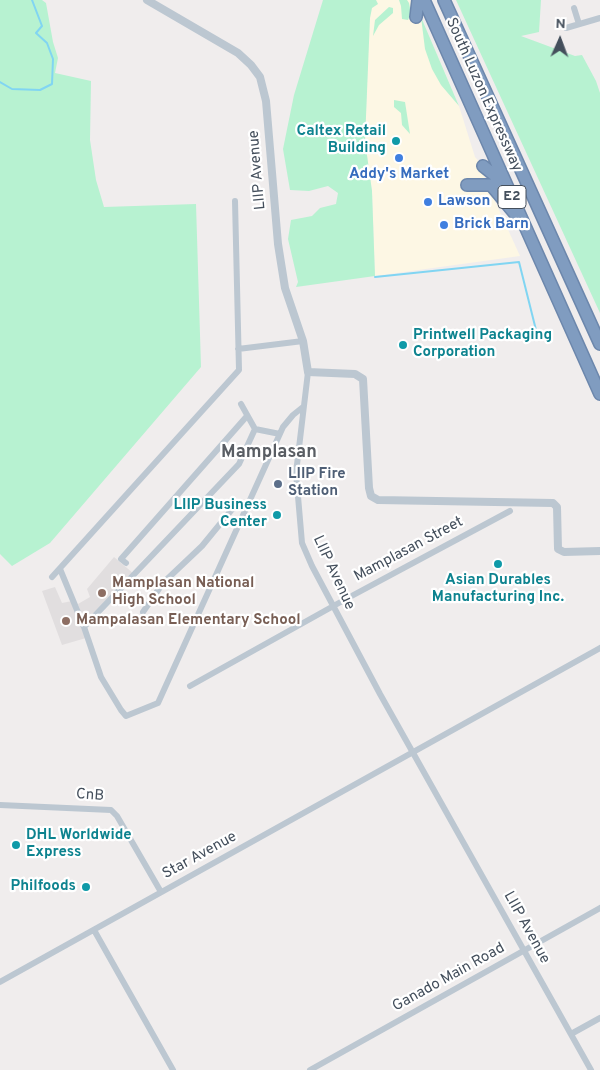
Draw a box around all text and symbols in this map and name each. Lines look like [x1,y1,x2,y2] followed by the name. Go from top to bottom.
[441,15,525,175] street label: South Luzon Expressway
[535,15,585,65] north arrow
[555,16,566,33] text: N
[297,123,386,158] place label: Caltex Retail Building
[246,129,270,211] street label: LIIP Avenue
[390,135,402,147] marker: Caltex Retail Building
[393,152,405,164] marker: Addy's Market
[349,166,449,184] place label: Addy's Market
[498,186,526,208] road number: E2
[438,193,490,211] place label: Lawson
[422,196,434,208] marker: Lawson
[454,216,529,234] place label: Brick Barn
[438,219,450,231] marker: Brick Barn
[413,327,552,362] place label: Printwell Packaging Corporation
[397,339,409,351] marker: Printwell Packaging Corporation
[221,442,317,464] district label: Mamplasan
[288,466,346,501] place label: LIIP Fire Station
[272,478,284,490] marker: LIIP Fire Station
[174,497,267,532] place label: LIIP Business Center
[271,509,283,521] marker: LIIP Business Center
[351,514,467,586] street label: Mamplasan Street
[308,533,358,613] street label: LIIP Avenue
[492,558,504,570] marker: Asian Durables Manufacturing Inc.
[432,572,564,607] place label: Asian Durables Manufacturing Inc.
[112,575,254,610] place label: Mamplasan National High School
[96,587,108,599] marker: Mamplasan National High School
[76,612,301,630] place label: Mampalasan Elementary School
[60,615,72,627] marker: Mampalasan Elementary School
[75,786,105,806] street label: CnB
[26,827,132,862] place label: DHL Worldwide Express
[160,828,240,884] street label: Star Avenue
[10,839,22,851] marker: DHL Worldwide Express
[11,878,76,896] place label: Philfoods
[80,881,92,893] marker: Philfoods
[499,889,553,967] street label: LIIP Avenue
[390,940,508,1016] street label: Ganado Main Road

